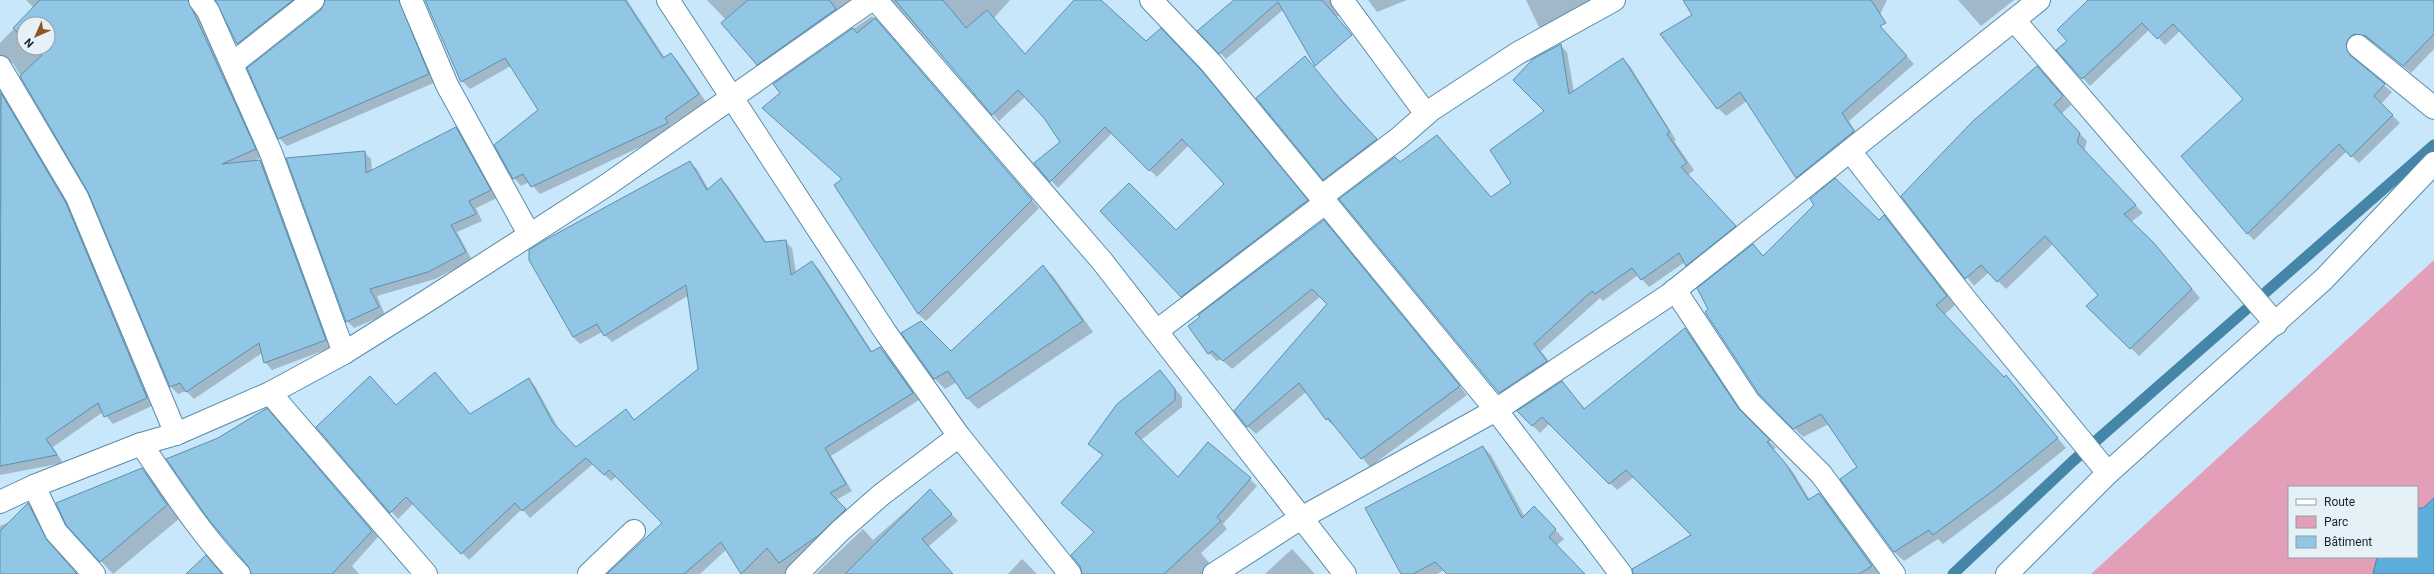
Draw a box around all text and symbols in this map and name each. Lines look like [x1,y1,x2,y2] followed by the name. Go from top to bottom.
[16,16,56,56] north arrow
[22,35,37,50] text: N
[2288,486,2418,558] legend
[2324,495,2355,509] text: Route
[2324,515,2348,529] text: Parc
[2324,535,2372,549] text: Bâtiment

